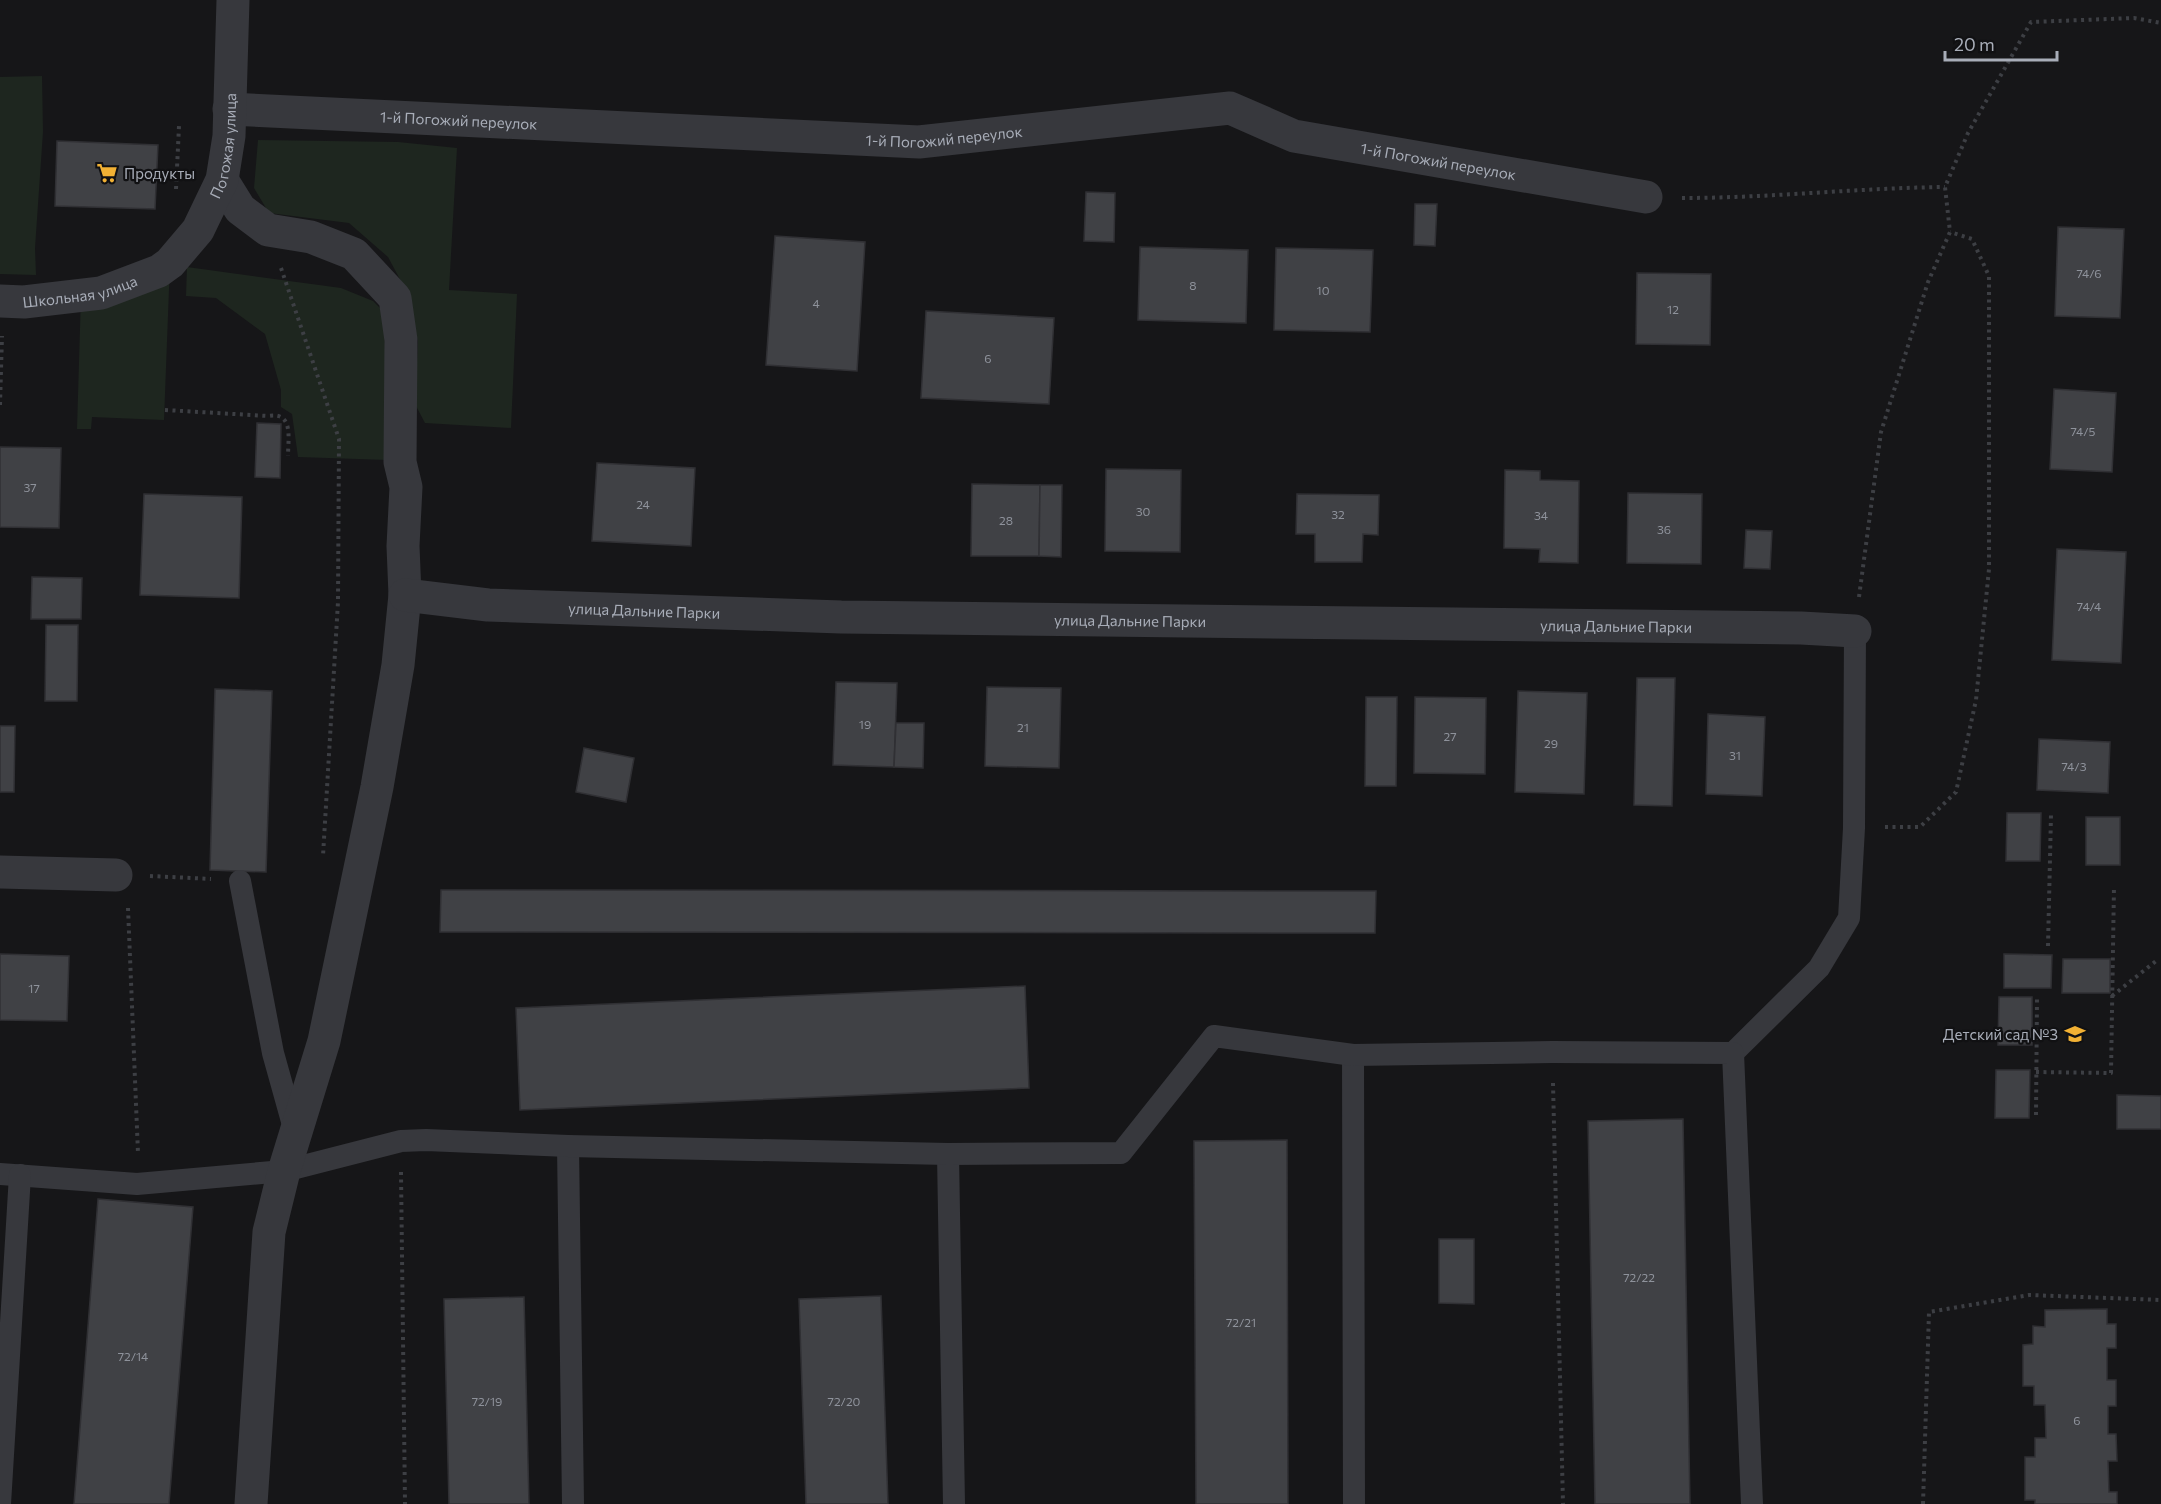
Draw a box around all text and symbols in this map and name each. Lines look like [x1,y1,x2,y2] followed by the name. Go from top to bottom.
[1945,24,2058,62] scale bar
[1954,33,1995,55] text: 20 m
[206,93,239,201] street label: Погожая улица
[380,107,538,133] street label: 1-й Погожий переулок
[865,122,1023,151] street label: 1-й Погожий переулок
[1359,139,1517,183] street label: 1-й Погожий переулок
[95,161,119,185] supermarket icon: Продукты
[124,164,195,182] place label: Продукты
[2076,266,2102,280] house number: 74/6
[22,271,140,311] street label: Школьная улица
[1189,278,1197,292] house number: 8
[1317,283,1330,297] house number: 10
[812,296,820,310] house number: 4
[1667,302,1679,316] house number: 12
[984,351,992,365] house number: 6
[2070,424,2096,438] house number: 74/5
[23,480,37,494] house number: 37
[636,497,650,511] house number: 24
[1136,504,1151,518] house number: 30
[1331,507,1345,521] house number: 32
[1534,508,1548,522] house number: 34
[999,513,1013,527] house number: 28
[1657,522,1671,536] house number: 36
[568,599,721,622] street label: улица Дальние Парки
[2077,599,2101,613] house number: 74/4
[1054,610,1206,630] street label: улица Дальние Парки
[1540,616,1692,636] street label: улица Дальние Парки
[859,717,871,731] house number: 19
[1017,720,1029,734] house number: 21
[1444,729,1456,743] house number: 27
[1544,736,1558,750] house number: 29
[1729,748,1741,762] house number: 31
[2061,759,2087,773] house number: 74/3
[28,981,40,995] house number: 17
[2063,1022,2087,1046] school or university icon: Детский сад №3
[1943,1025,2058,1043] place label: Детский сад №3
[1623,1270,1655,1284] house number: 72/22
[1226,1315,1256,1329] house number: 72/21
[118,1349,148,1363] house number: 72/14
[472,1394,502,1408] house number: 72/19
[828,1394,861,1408] house number: 72/20
[2073,1413,2081,1427] house number: 6

